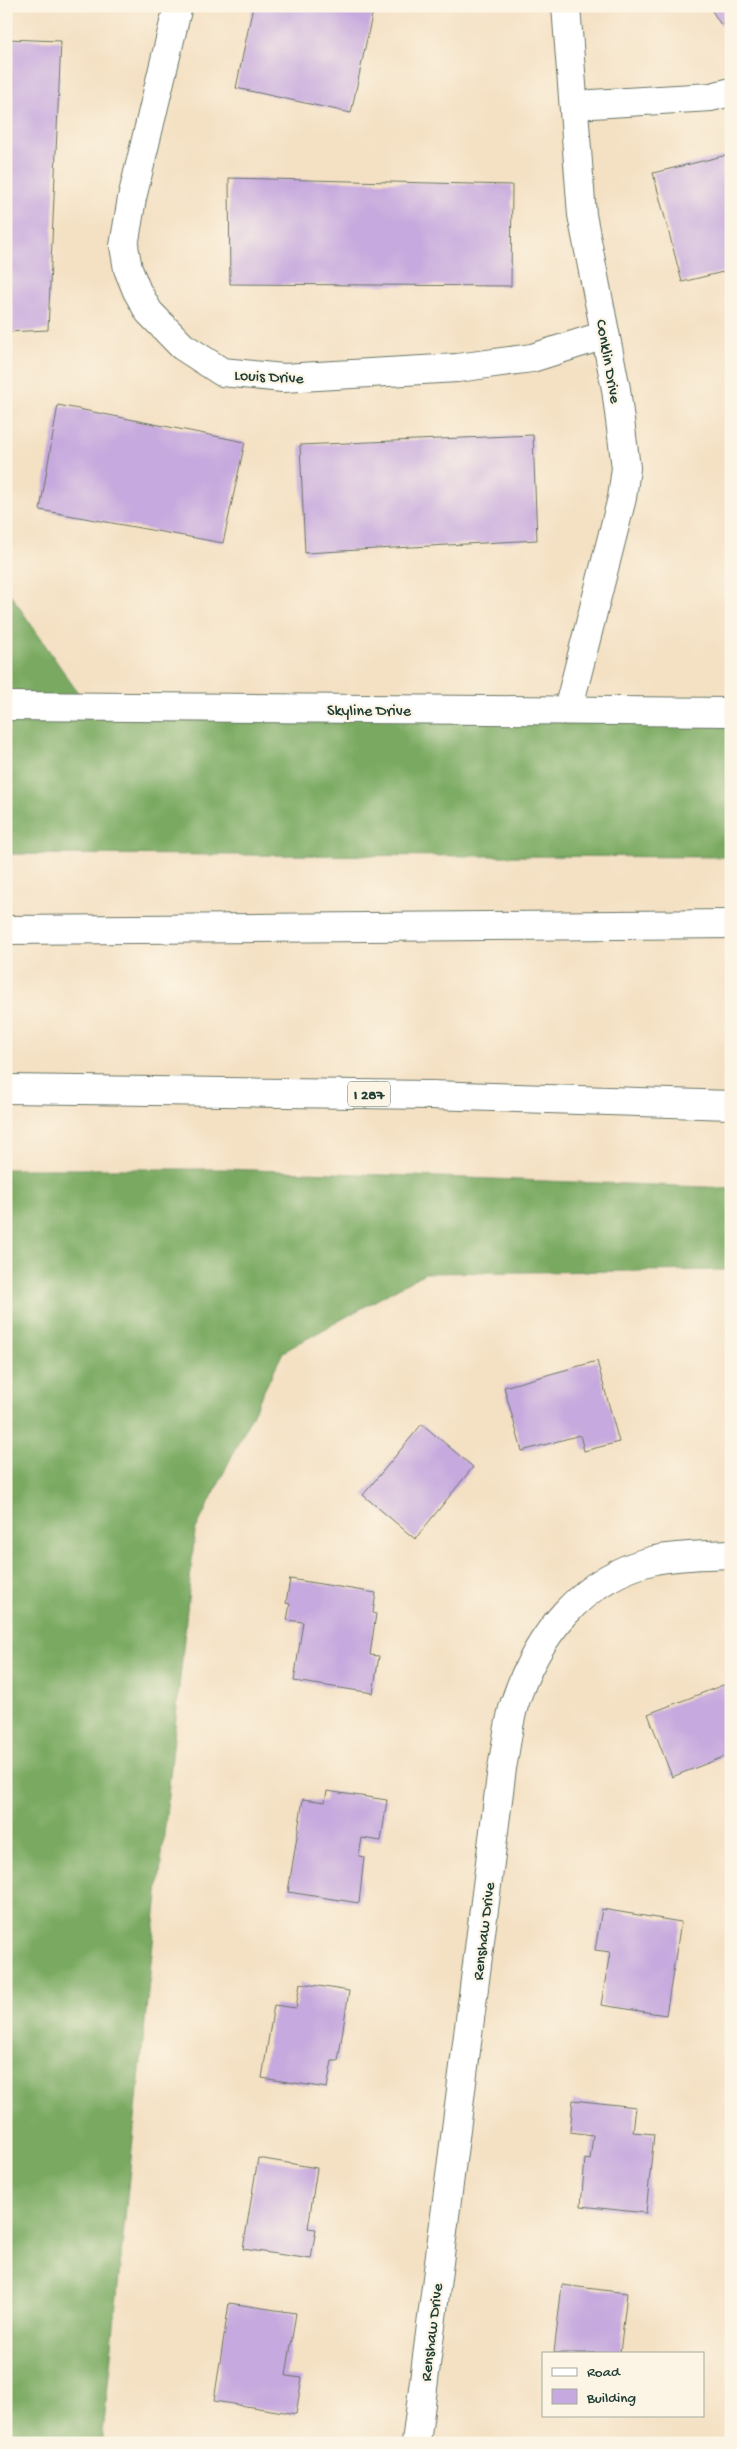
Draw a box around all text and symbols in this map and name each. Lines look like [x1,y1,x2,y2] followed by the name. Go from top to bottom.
[590,318,623,406] street label: Conklin Drive
[234,367,305,390] street label: Louis Drive
[327,703,412,722] street label: Skyline Drive
[348,1082,390,1106] road number: I 287
[470,1881,501,1982] street label: Renshaw Drive
[418,2282,449,2383] street label: Renshaw Drive
[542,2352,704,2416] legend
[587,2364,621,2382] text: Road
[586,2390,636,2408] text: Building

